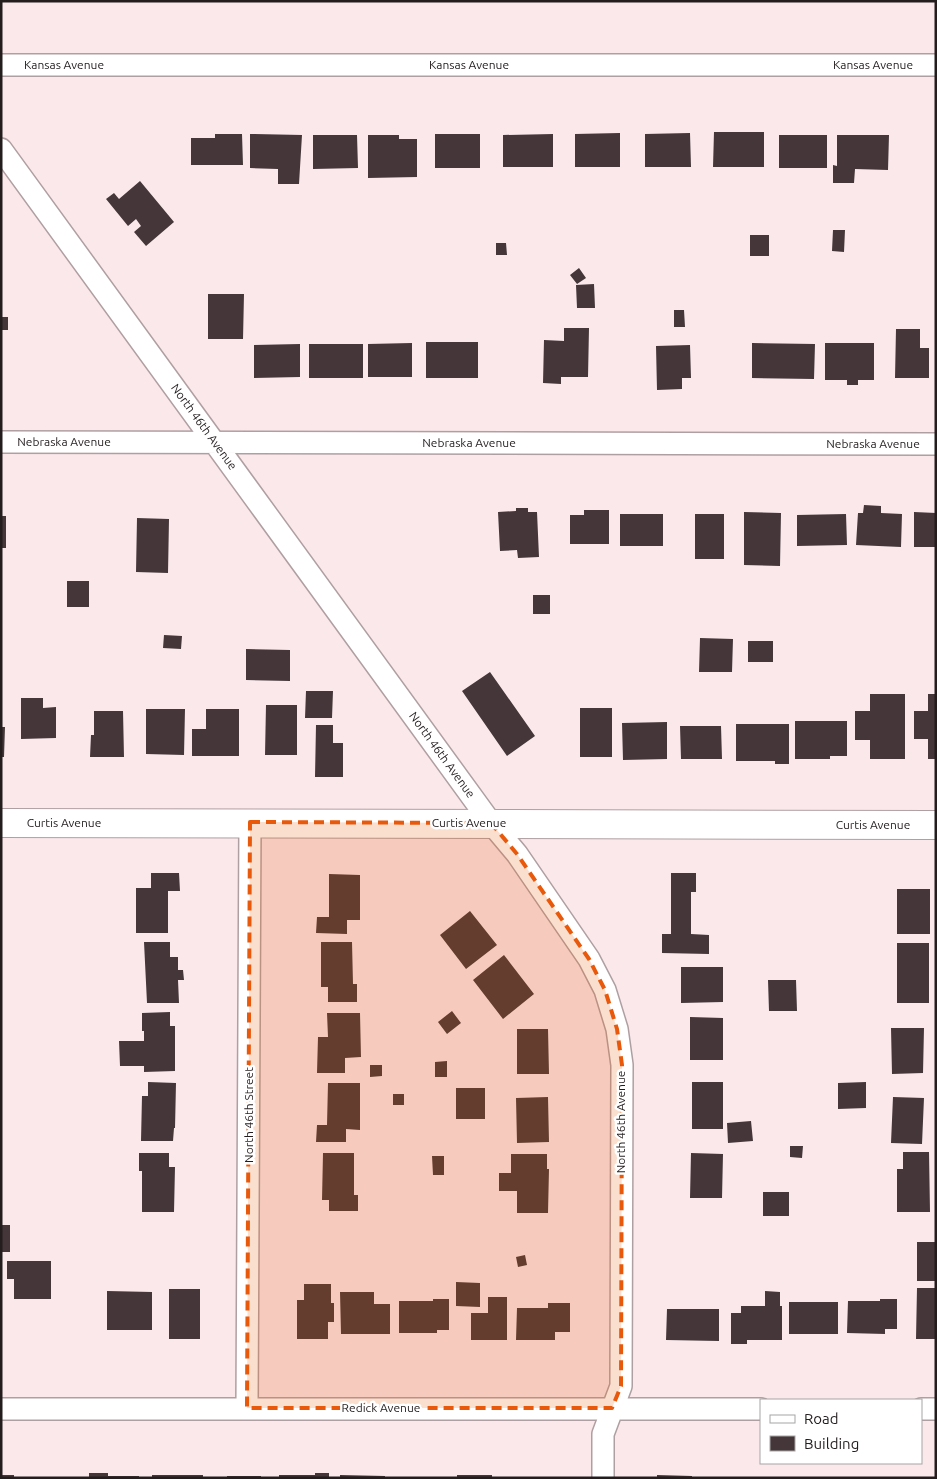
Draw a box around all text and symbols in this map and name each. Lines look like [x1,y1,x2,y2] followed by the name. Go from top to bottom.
[24,58,104,71] street label: Kansas Avenue
[429,58,509,71] street label: Kansas Avenue
[833,58,913,71] street label: Kansas Avenue
[169,381,240,472] street label: North 46th Avenue
[17,435,111,448] street label: Nebraska Avenue
[422,436,516,449] street label: Nebraska Avenue
[826,437,920,450] street label: Nebraska Avenue
[407,709,478,800] street label: North 46th Avenue
[27,816,101,829] street label: Curtis Avenue
[432,816,506,829] street label: Curtis Avenue
[836,818,910,831] street label: Curtis Avenue
[242,1067,255,1163] street label: North 46th Street
[614,1071,627,1173] street label: North 46th Avenue
[760,1399,922,1464] legend
[342,1401,420,1414] street label: Redick Avenue
[804,1410,839,1427] text: Road
[804,1435,859,1452] text: Building

